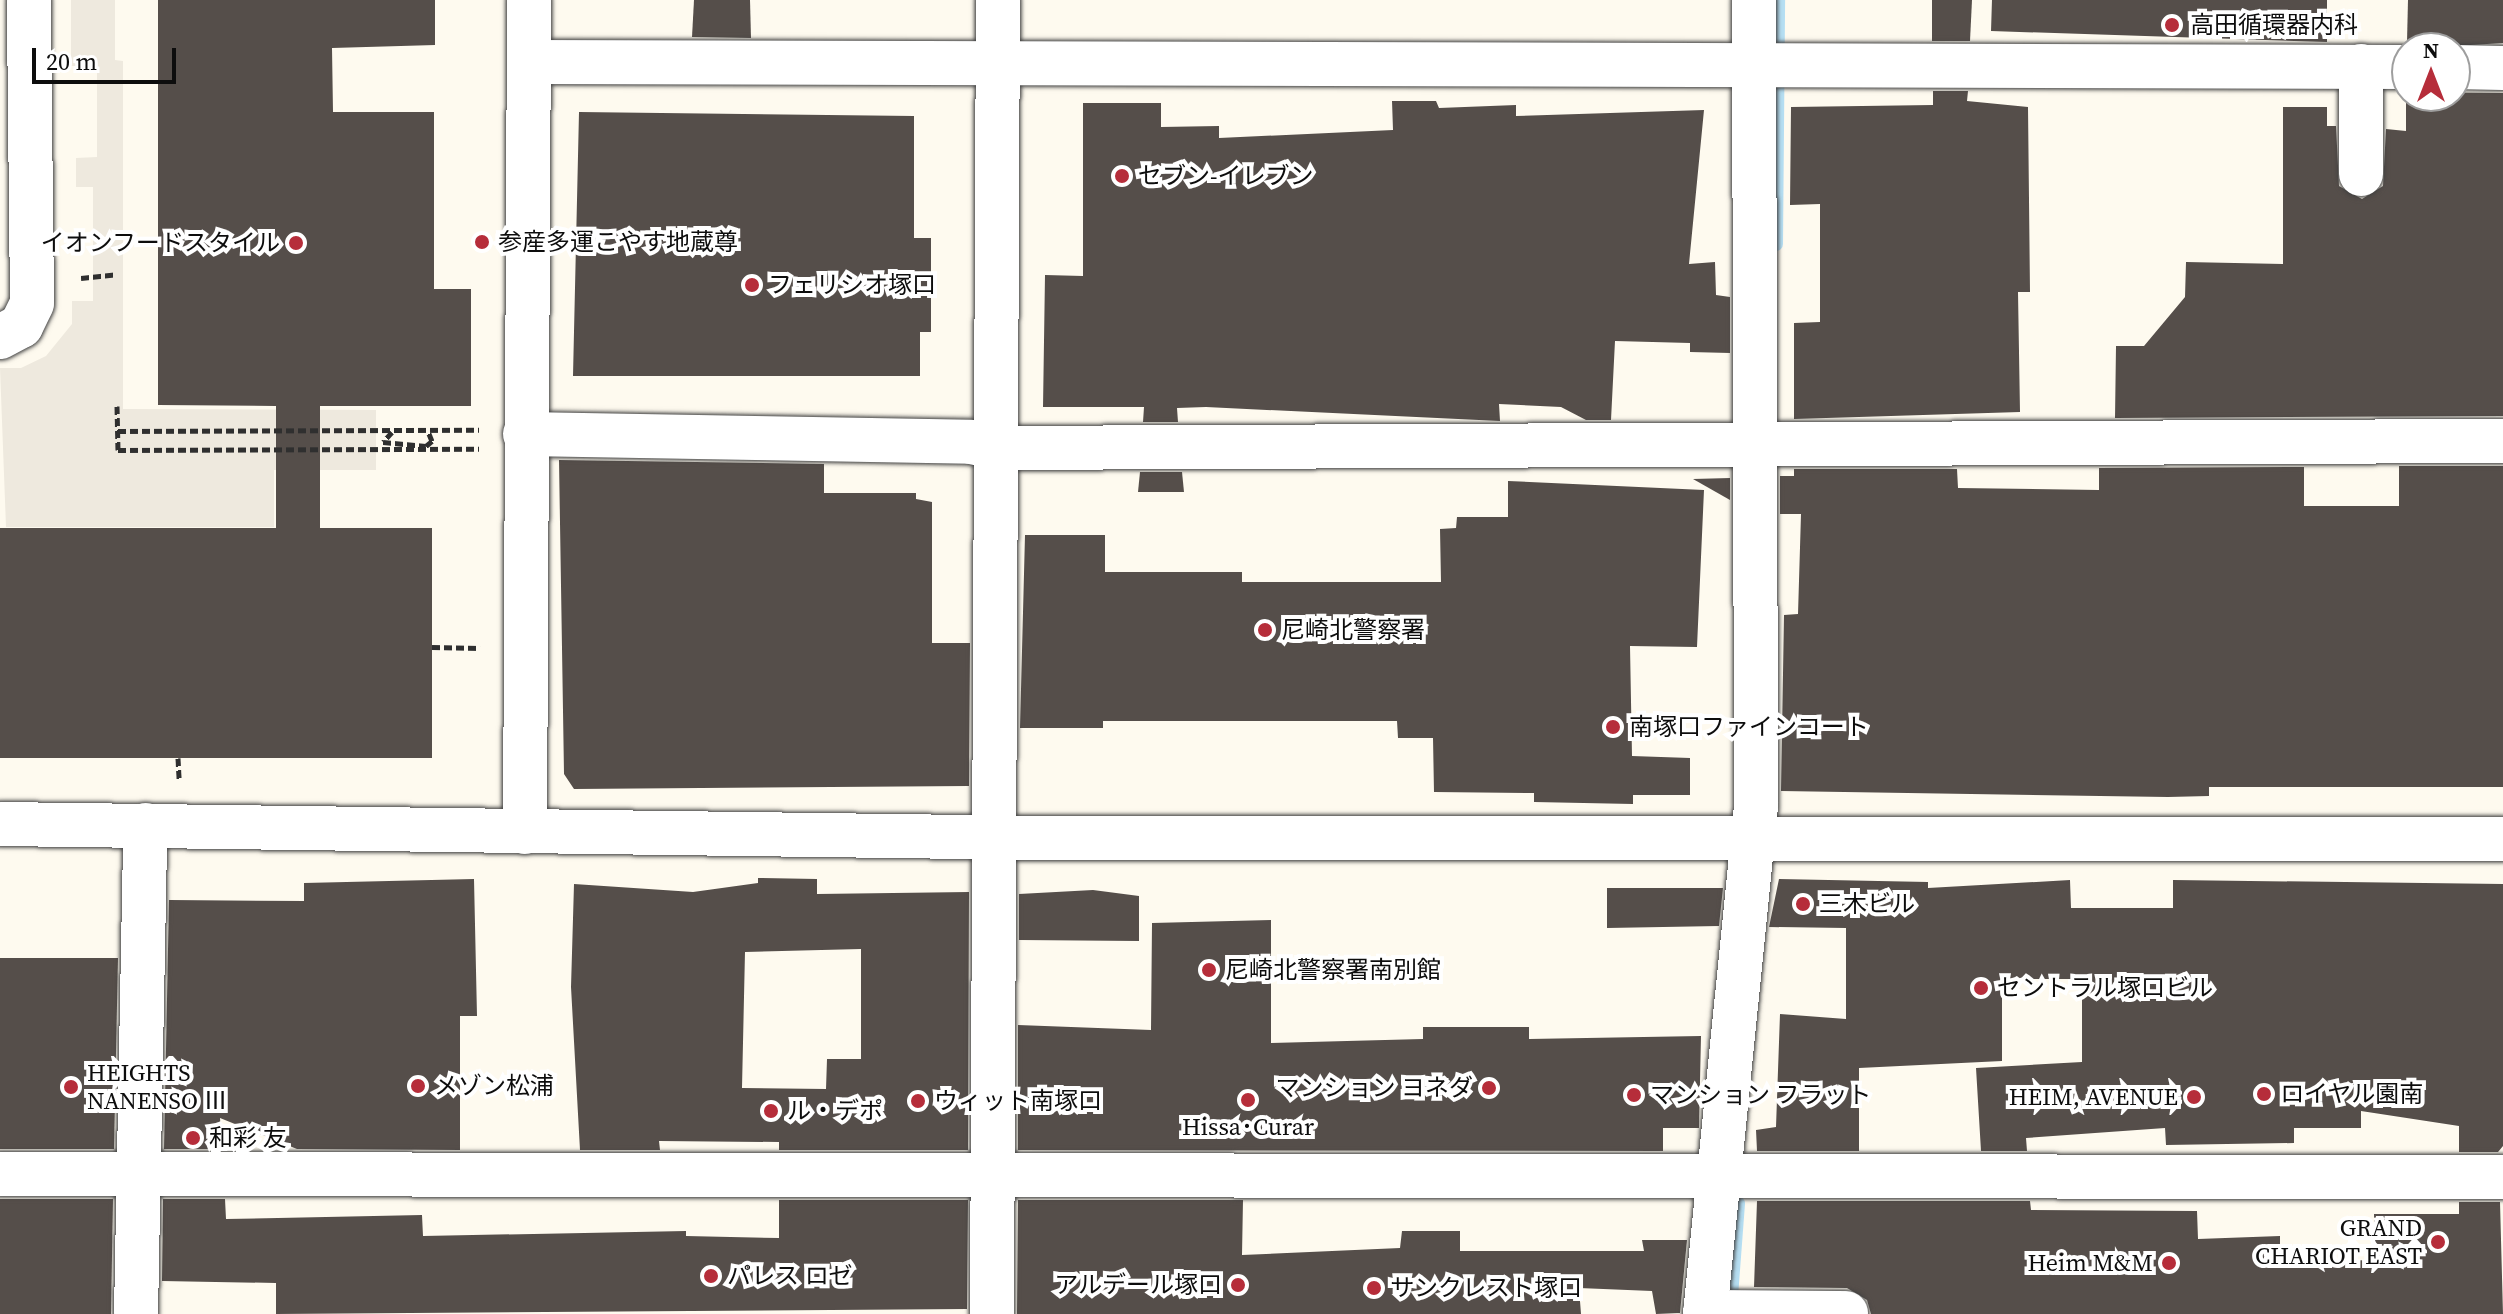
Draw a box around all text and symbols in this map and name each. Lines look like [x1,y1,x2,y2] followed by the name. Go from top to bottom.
[2190,11,2358,39] place label: 高田循環器内科
[2161,14,2183,36] marker: 高田循環器内科
[36,32,180,82] scale bar
[2391,32,2471,112] north arrow
[2423,35,2439,65] text: N
[46,45,97,78] text: 20 m
[1138,162,1313,190] place label: セブン-イレブン
[1113,167,1131,185] marker: セブン-イレブン
[498,228,738,256] place label: 参産多運こやす地蔵尊
[40,229,280,257] place label: イオンフードスタイル
[473,233,491,251] marker: 参産多運こやす地蔵尊
[287,234,305,252] marker: イオンフードスタイル
[768,271,936,299] place label: フェリシオ塚口
[743,276,761,294] marker: フェリシオ塚口
[1281,616,1425,644] place label: 尼崎北警察署
[1256,621,1274,639] marker: 尼崎北警察署
[1629,713,1869,741] place label: 南塚口ファインコート
[1604,718,1622,736] marker: 南塚口ファインコート
[1819,890,1915,918] place label: 三木ビル
[1794,895,1812,913] marker: 三木ビル
[1225,956,1441,984] place label: 尼崎北警察署南別館
[1200,961,1218,979] marker: 尼崎北警察署南別館
[1997,974,2213,1002] place label: セントラル塚口ビル
[1972,979,1990,997] marker: セントラル塚口ビル
[87,1059,227,1115] place label: HEIGHTS NANENSO Ⅲ
[434,1072,554,1100] place label: メゾン松浦
[1275,1074,1473,1102] place label: マンション ヨネダ
[409,1077,427,1095] marker: メゾン松浦
[62,1078,80,1096] marker: HEIGHTS NANENSO Ⅲ
[1480,1079,1498,1097] marker: マンション ヨネダ
[2280,1080,2424,1108] place label: ロイヤル園南
[1650,1081,1872,1109] place label: マンション フラット
[2009,1083,2178,1111] place label: HEIM, AVENUE
[2255,1085,2273,1103] marker: ロイヤル園南
[1625,1086,1643,1104] marker: マンション フラット
[934,1087,1102,1115] place label: ウィット南塚口
[2185,1088,2203,1106] marker: HEIM, AVENUE
[1239,1091,1257,1109] marker: Hissa･Curar
[909,1092,927,1110] marker: ウィット南塚口
[787,1097,883,1125] place label: ル・デポ
[762,1102,780,1120] marker: ル・デポ
[1182,1113,1314,1141] place label: Hissa･Curar
[209,1124,287,1152] place label: 和彩 友
[184,1129,202,1147] marker: 和彩 友
[2255,1214,2422,1270] place label: GRAND CHARIOT EAST
[2429,1233,2447,1251] marker: GRAND CHARIOT EAST
[2027,1249,2153,1277] place label: Heim M&M
[2160,1254,2178,1272] marker: Heim M&M
[727,1262,853,1290] place label: パレス ロゼ
[702,1267,720,1285] marker: パレス ロゼ
[1054,1271,1222,1299] place label: アルデール塚口
[1390,1274,1582,1302] place label: サンクレスト塚口
[1229,1276,1247,1294] marker: アルデール塚口
[1365,1279,1383,1297] marker: サンクレスト塚口

